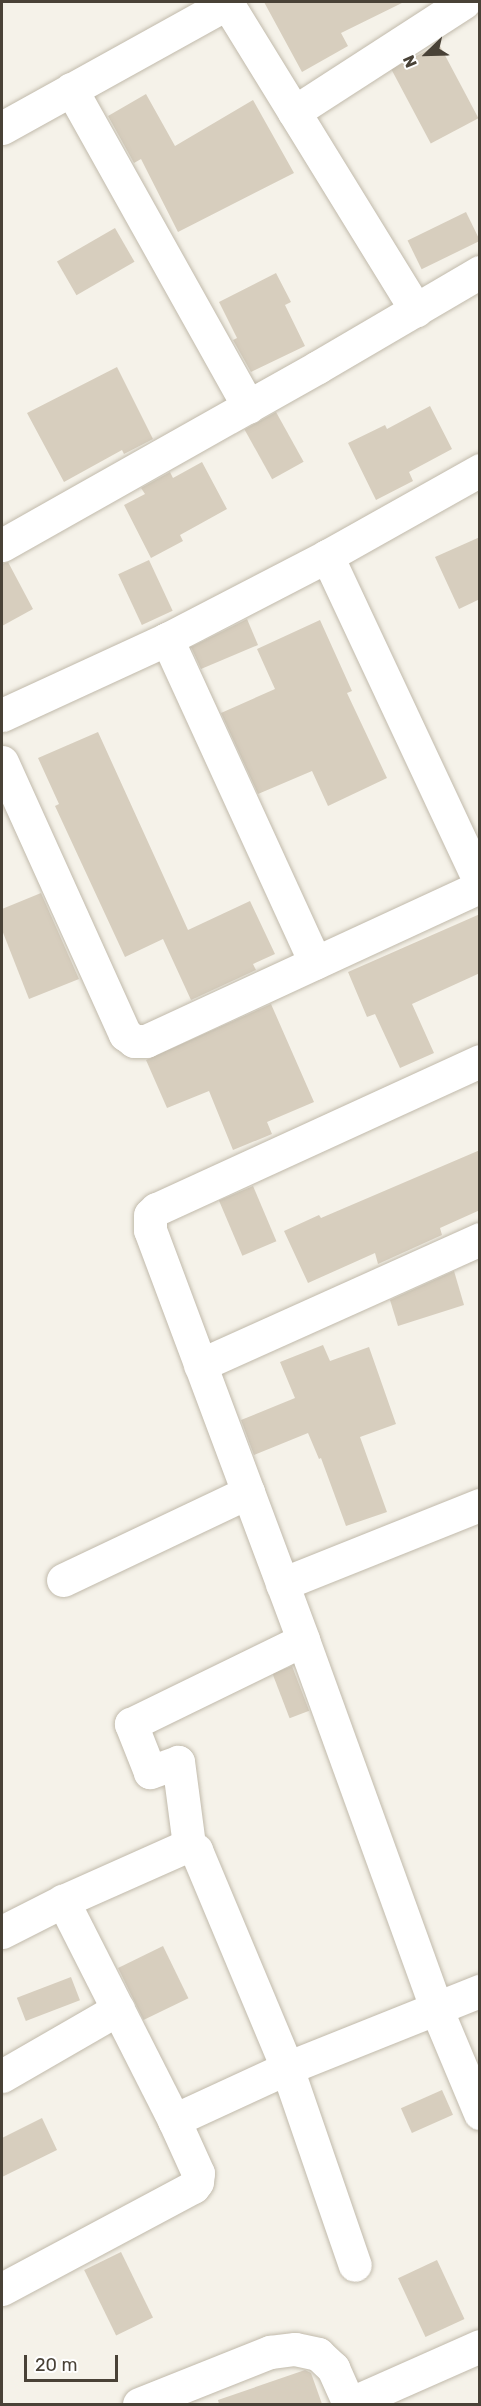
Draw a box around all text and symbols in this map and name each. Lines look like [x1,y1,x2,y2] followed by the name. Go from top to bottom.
[397,24,457,84] north arrow
[399,52,421,70] text: N
[27,2343,122,2381] scale bar
[35,2354,77,2376] text: 20 m

